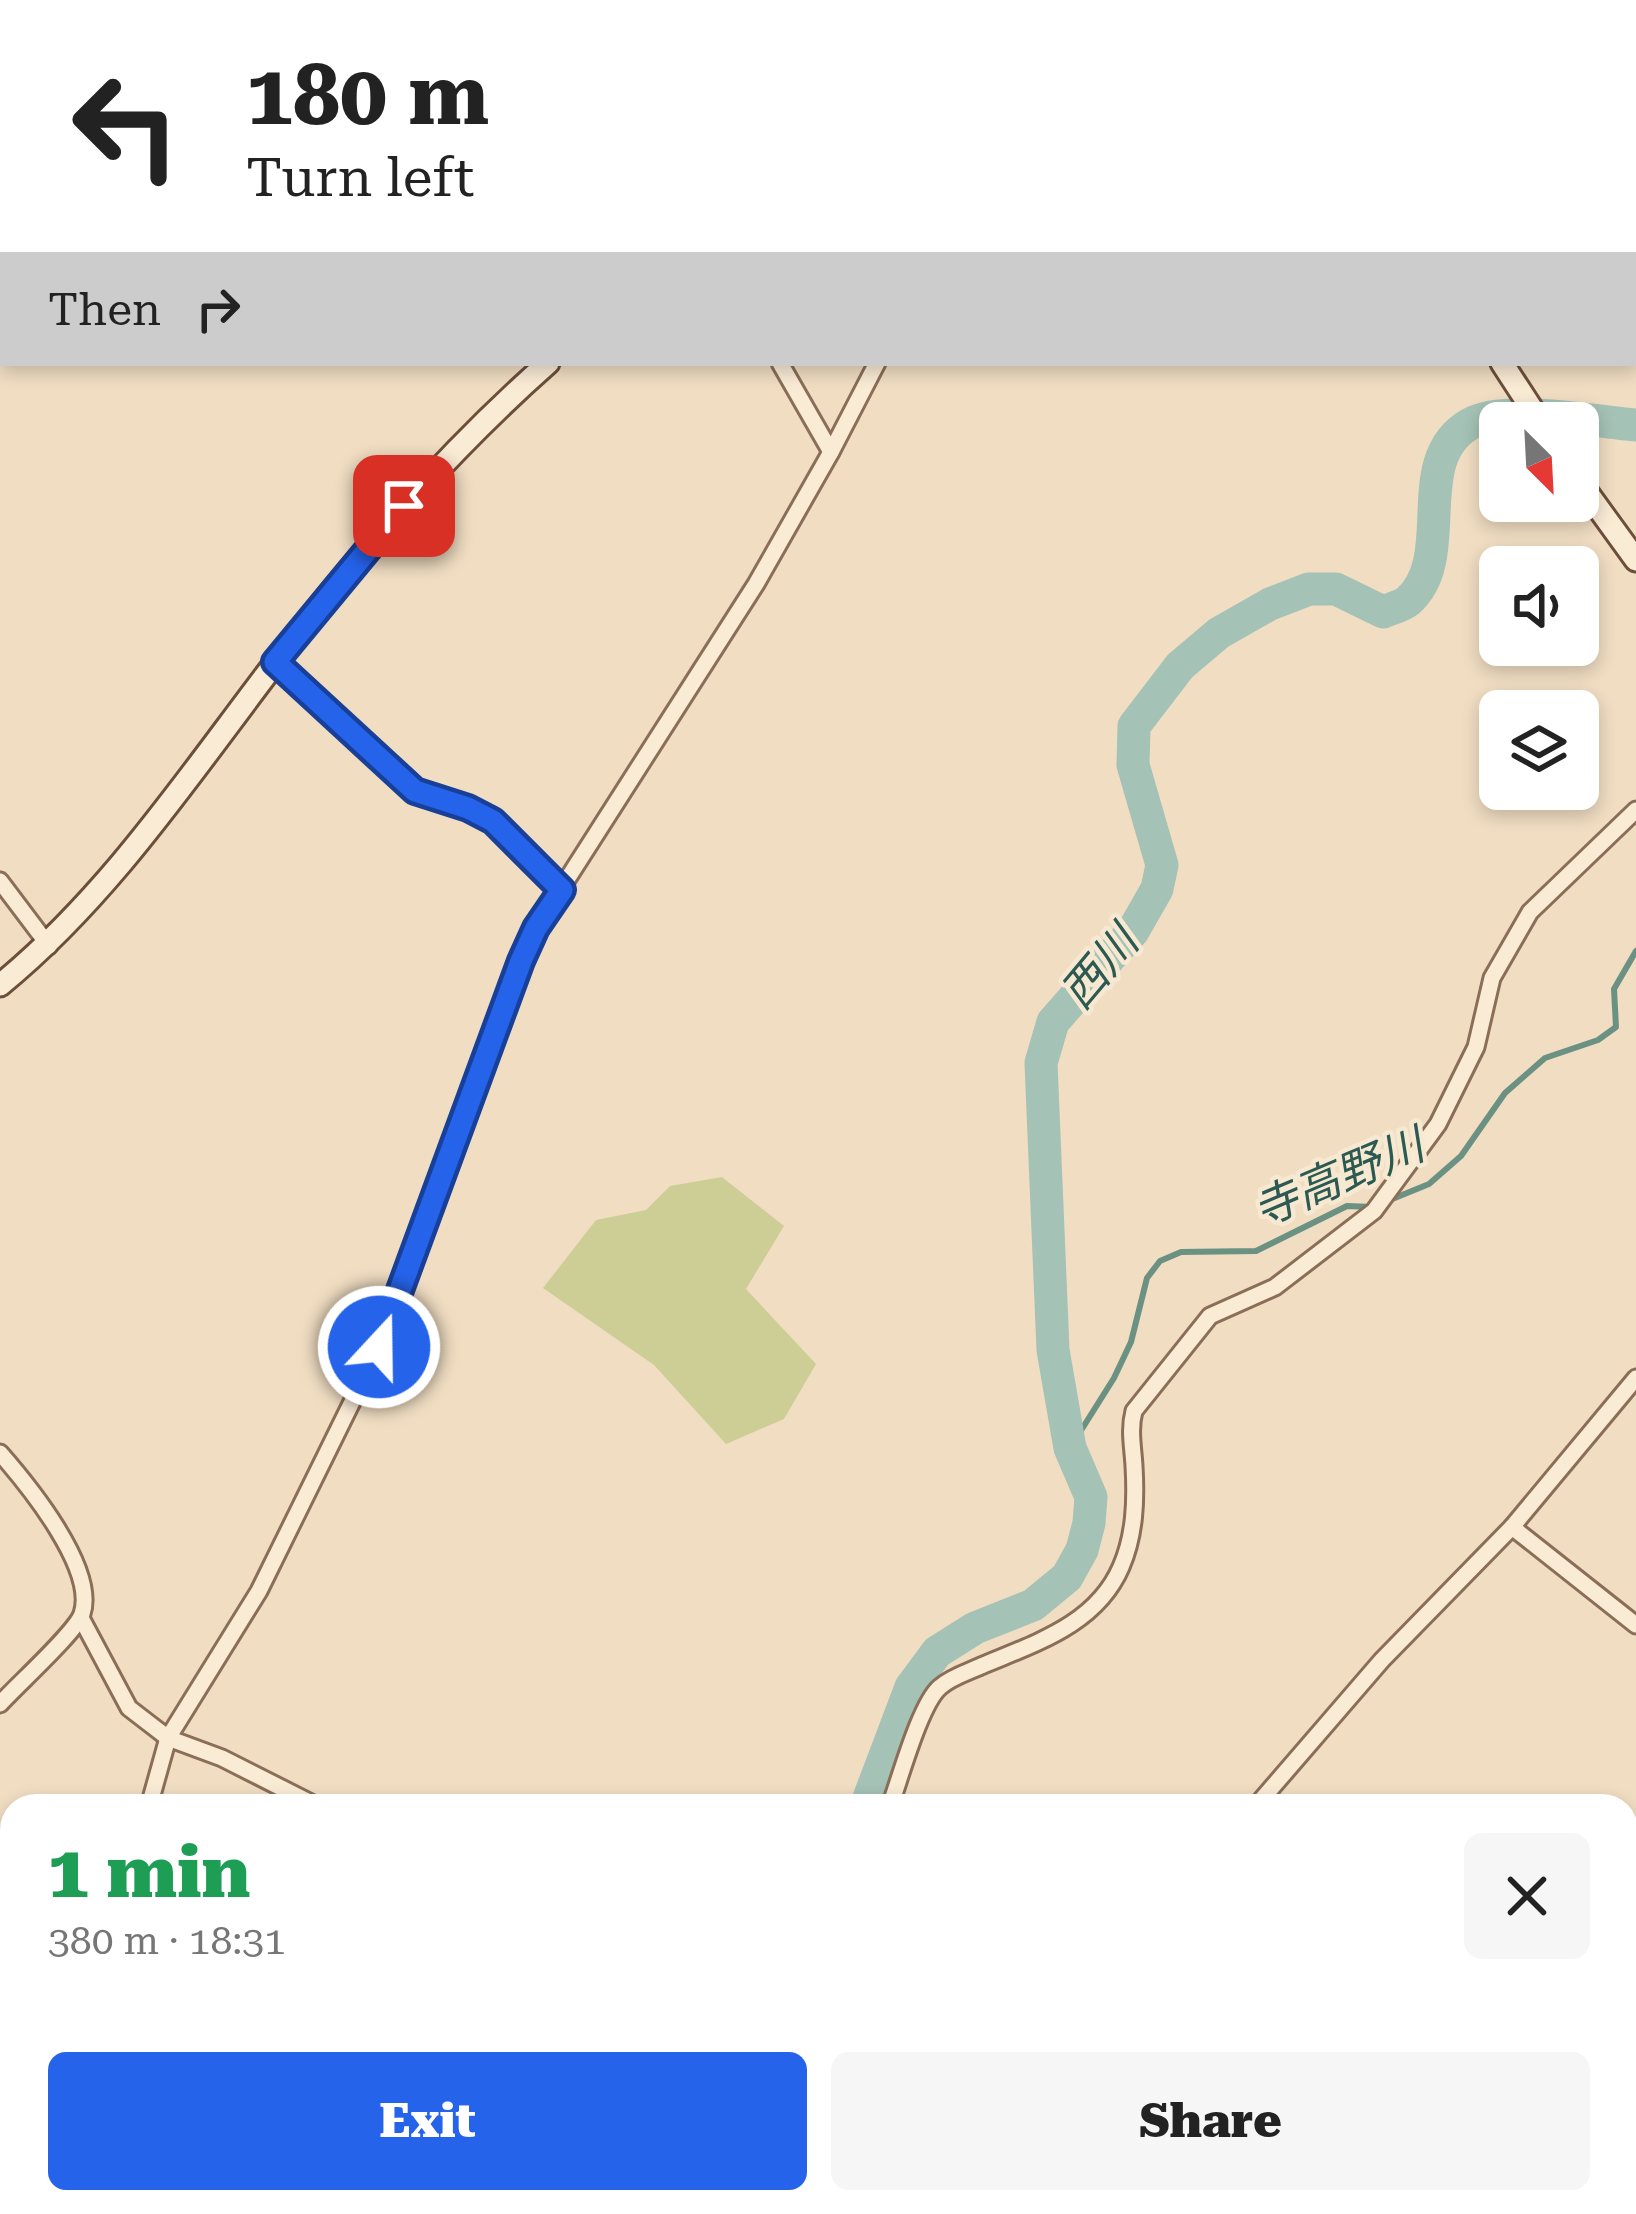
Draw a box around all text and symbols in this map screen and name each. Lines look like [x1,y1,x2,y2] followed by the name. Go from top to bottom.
[246,46,489,144] text: 180 m
[48,48,204,204] icon: left
[246,146,474,209] text: Turn left
[185,276,251,342] icon: right
[48,283,161,336] text: Then
[1479,402,1599,522] north arrow
[1479,402,1599,810] map controls
[353,455,455,557] pin
[371,473,437,539] icon: arrive
[1479,546,1599,666] button: sound
[1479,690,1599,810] button: layers
[1050,913,1151,1019] water label: 西川
[1245,1116,1435,1237] water label: 寺高野川
[316,1284,442,1410] position arrow
[48,1830,250,1915] text: 1 min
[1464,1833,1590,1959] button: close
[48,1918,286,1964] text: 380 m · 18:31
[48,2052,807,2190] button: Exit
[831,2052,1590,2190] button: Share

